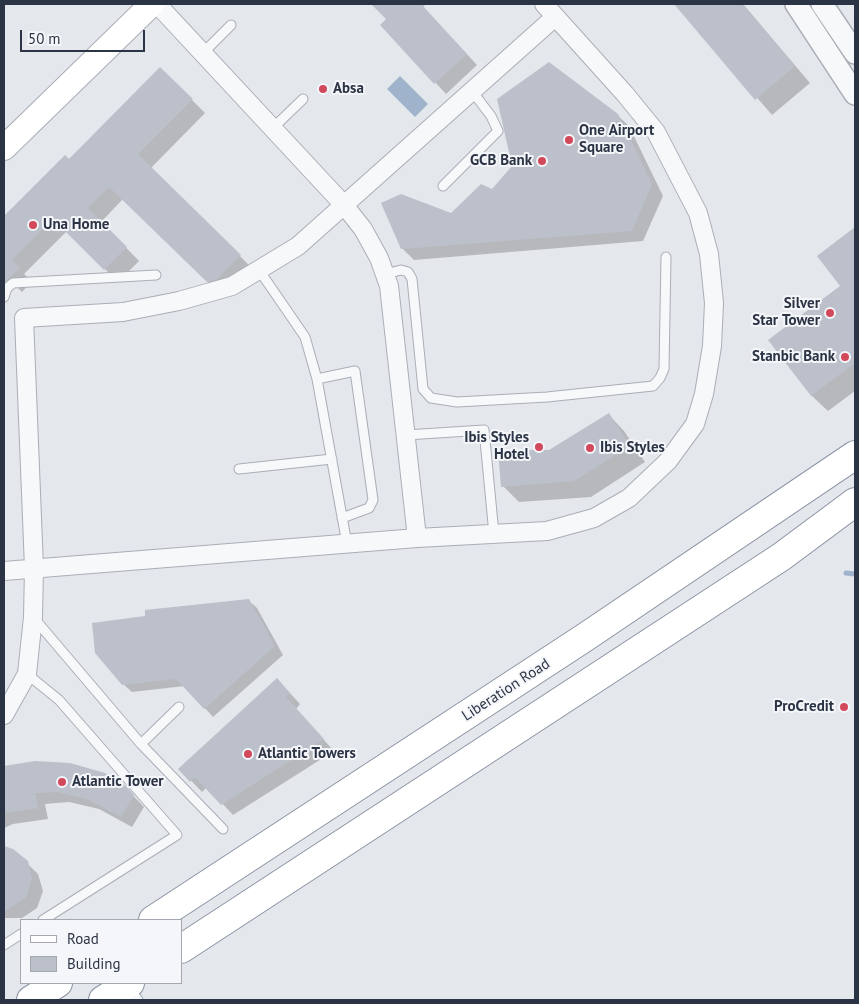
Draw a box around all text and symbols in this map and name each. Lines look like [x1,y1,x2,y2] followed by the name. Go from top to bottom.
[22,20,148,52] scale bar
[28,29,61,48] text: 50 m
[333,80,364,98] place label: Absa
[317,83,329,95] marker: Absa
[579,122,654,157] place label: One Airport Square
[563,134,575,146] marker: One Airport Square
[470,152,532,170] place label: GCB Bank
[536,155,548,167] marker: GCB Bank
[43,216,109,234] place label: Una Home
[27,219,39,231] marker: Una Home
[752,295,820,330] place label: Silver Star Tower
[824,307,836,319] marker: Silver Star Tower
[752,348,835,366] place label: Stanbic Bank
[839,351,851,363] marker: Stanbic Bank
[464,429,529,464] place label: Ibis Styles Hotel
[600,439,665,457] place label: Ibis Styles
[533,441,545,453] marker: Ibis Styles Hotel
[584,442,596,454] marker: Ibis Styles
[459,655,553,725] street label: Liberation Road
[774,698,834,716] place label: ProCredit
[838,701,850,713] marker: ProCredit
[258,745,356,763] place label: Atlantic Towers
[242,748,254,760] marker: Atlantic Towers
[72,773,164,791] place label: Atlantic Tower
[56,776,68,788] marker: Atlantic Tower
[20,919,182,984] legend
[67,929,99,948] text: Road
[67,954,121,973] text: Building

